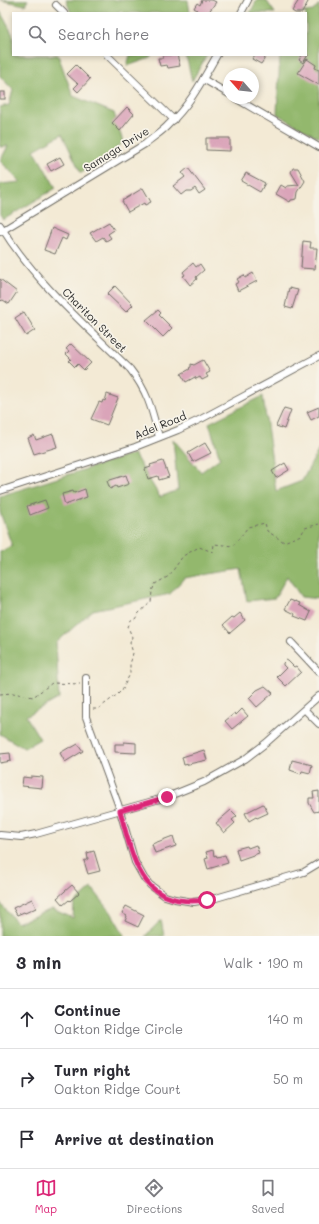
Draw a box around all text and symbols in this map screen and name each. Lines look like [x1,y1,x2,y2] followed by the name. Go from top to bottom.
[12,12,307,56] search box
[26,23,48,45] icon: search
[58,24,149,44] text: Search here
[223,68,259,104] north arrow
[80,123,152,175] street label: Samaga Drive
[59,284,131,356] street label: Chariton Street
[132,408,188,442] street label: Adel Road
[158,788,176,806] route end
[198,891,216,909] route start
[16,951,61,973] text: 3 min
[223,954,303,971] text: Walk · 190 m
[54,1000,121,1020] text: Continue
[16,1008,38,1030] icon: ahead
[267,1010,303,1027] text: 140 m
[54,1020,183,1037] text: Oakton Ridge Circle
[54,1060,131,1080] text: Turn right
[16,1068,38,1090] icon: right
[273,1070,303,1087] text: 50 m
[54,1080,181,1097] text: Oakton Ridge Court
[16,1128,38,1150] icon: arrive
[54,1129,214,1149] text: Arrive at destination
[35,1177,57,1216] tab: Map
[126,1177,182,1216] tab: Directions
[252,1177,284,1216] tab: Saved

